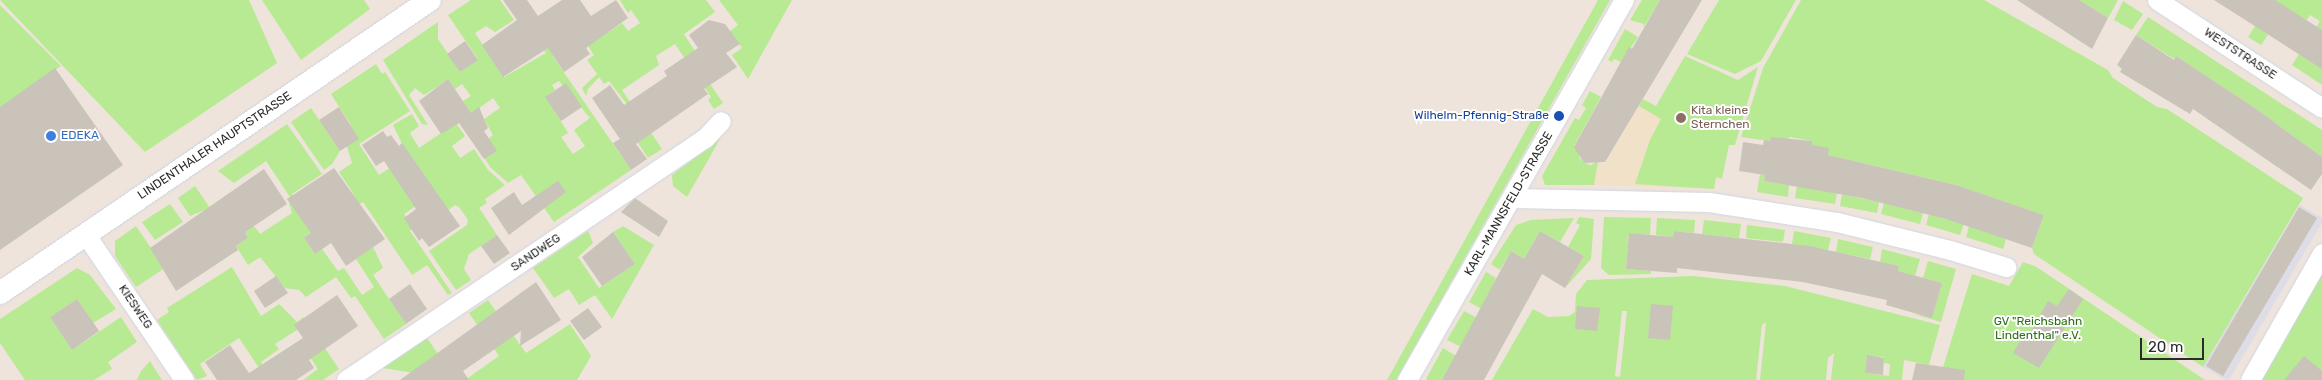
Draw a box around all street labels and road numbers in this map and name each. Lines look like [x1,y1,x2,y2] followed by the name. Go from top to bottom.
[2201,25,2279,83] street label: WESTSTRASSE
[135,89,295,203] street label: LINDENTHALER HAUPTSTRASSE
[1462,130,1556,278] street label: KARL-MANNSFELD-STRASSE
[508,231,564,275] street label: SANDWEG
[115,282,155,332] street label: KIESWEG

